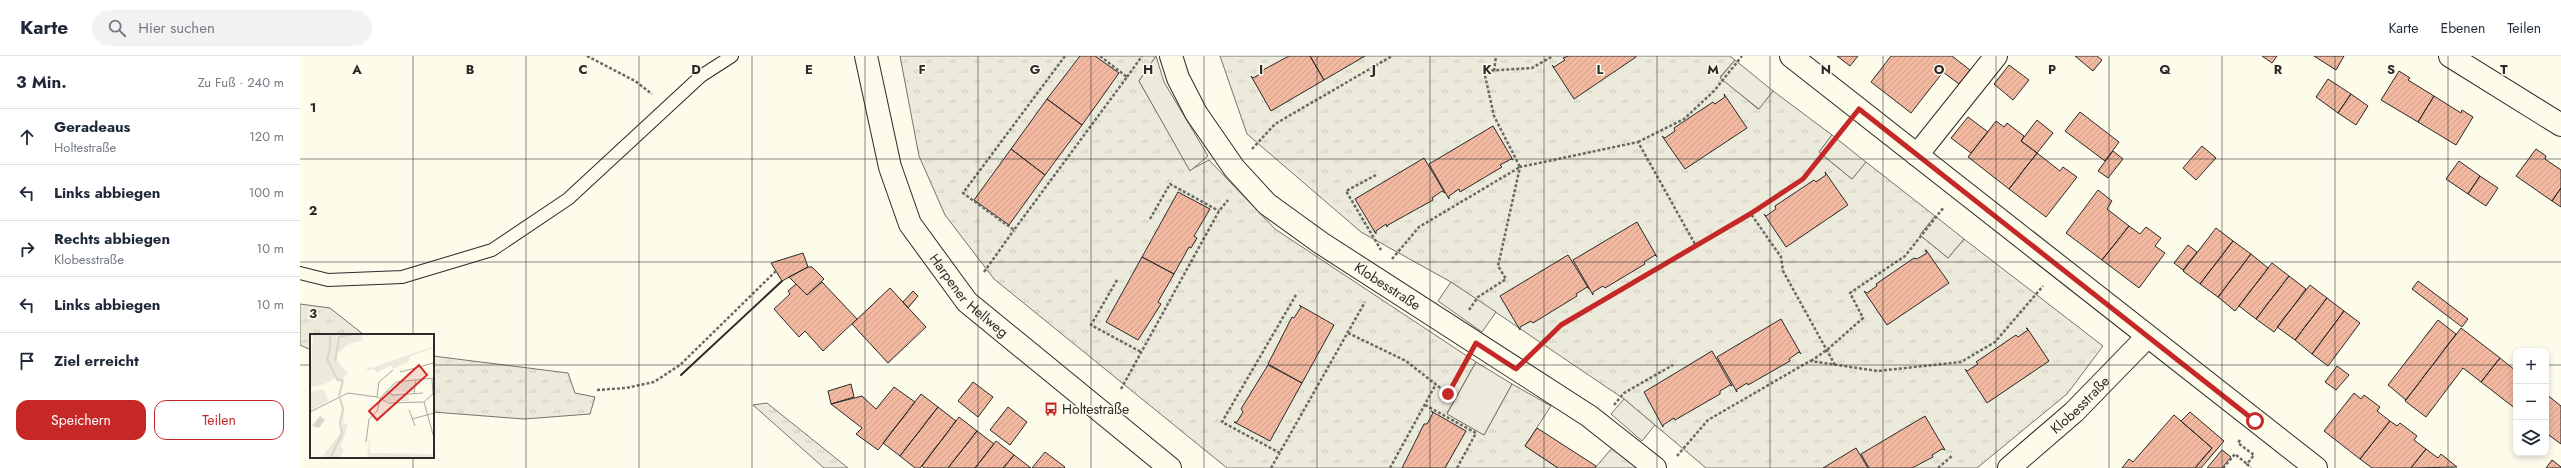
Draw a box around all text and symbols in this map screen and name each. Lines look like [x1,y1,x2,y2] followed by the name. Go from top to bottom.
[92,10,372,46] search box
[20,14,68,41] text: Karte
[106,17,128,39] icon: search
[138,17,215,39] text: Hier suchen
[2388,18,2418,38] text: Karte
[2440,18,2485,38] text: Ebenen
[2507,18,2541,38] text: Teilen
[351,60,362,79] text: A
[466,60,475,79] text: B
[578,60,588,79] text: C
[691,60,701,79] text: D
[805,60,813,79] text: E
[918,60,926,79] text: F
[1030,60,1041,79] text: G
[1143,60,1153,79] text: H
[1259,60,1263,79] text: I
[1369,60,1376,79] text: J
[1482,60,1492,79] text: K
[1597,60,1604,79] text: L
[1707,60,1719,79] text: M
[1821,60,1831,79] text: N
[1934,60,1945,79] text: O
[2048,60,2056,79] text: P
[2159,60,2171,79] text: Q
[2274,60,2283,79] text: R
[2387,60,2395,79] text: S
[2500,60,2508,79] text: T
[16,70,67,94] text: 3 Min.
[198,73,284,92] text: Zu Fuß · 240 m
[310,98,316,117] text: 1
[54,116,130,138] text: Geradeaus
[16,126,38,148] icon: ahead
[249,127,284,146] text: 120 m
[54,138,116,157] text: Holtestraße
[16,182,38,204] icon: left
[54,182,160,204] text: Links abbiegen
[249,183,284,202] text: 100 m
[309,201,317,220] text: 2
[54,228,170,250] text: Rechts abbiegen
[16,238,38,260] icon: right
[256,239,284,258] text: 10 m
[925,249,1013,342] street label: Harpener Hellweg
[54,250,124,269] text: Klobesstraße
[1350,257,1425,315] street label: Klobesstraße
[16,294,38,316] icon: left
[54,294,160,316] text: Links abbiegen
[256,295,284,314] text: 10 m
[309,304,317,323] text: 3
[310,334,434,458] inset map
[2513,348,2549,456] map controls
[2513,348,2549,384] button: +
[16,350,38,372] icon: arrive
[54,350,139,372] text: Ziel erreicht
[2046,371,2114,438] street label: Klobesstraße
[2513,384,2549,420] button: −
[1439,385,1457,403] route end
[1062,399,1129,419] place label: Holtestraße
[16,400,146,440] button: Speichern
[154,400,284,440] button: Teilen
[1043,401,1059,417] bus stop icon: Holtestraße
[2246,412,2264,430] route start
[2513,420,2549,456] button: layers

